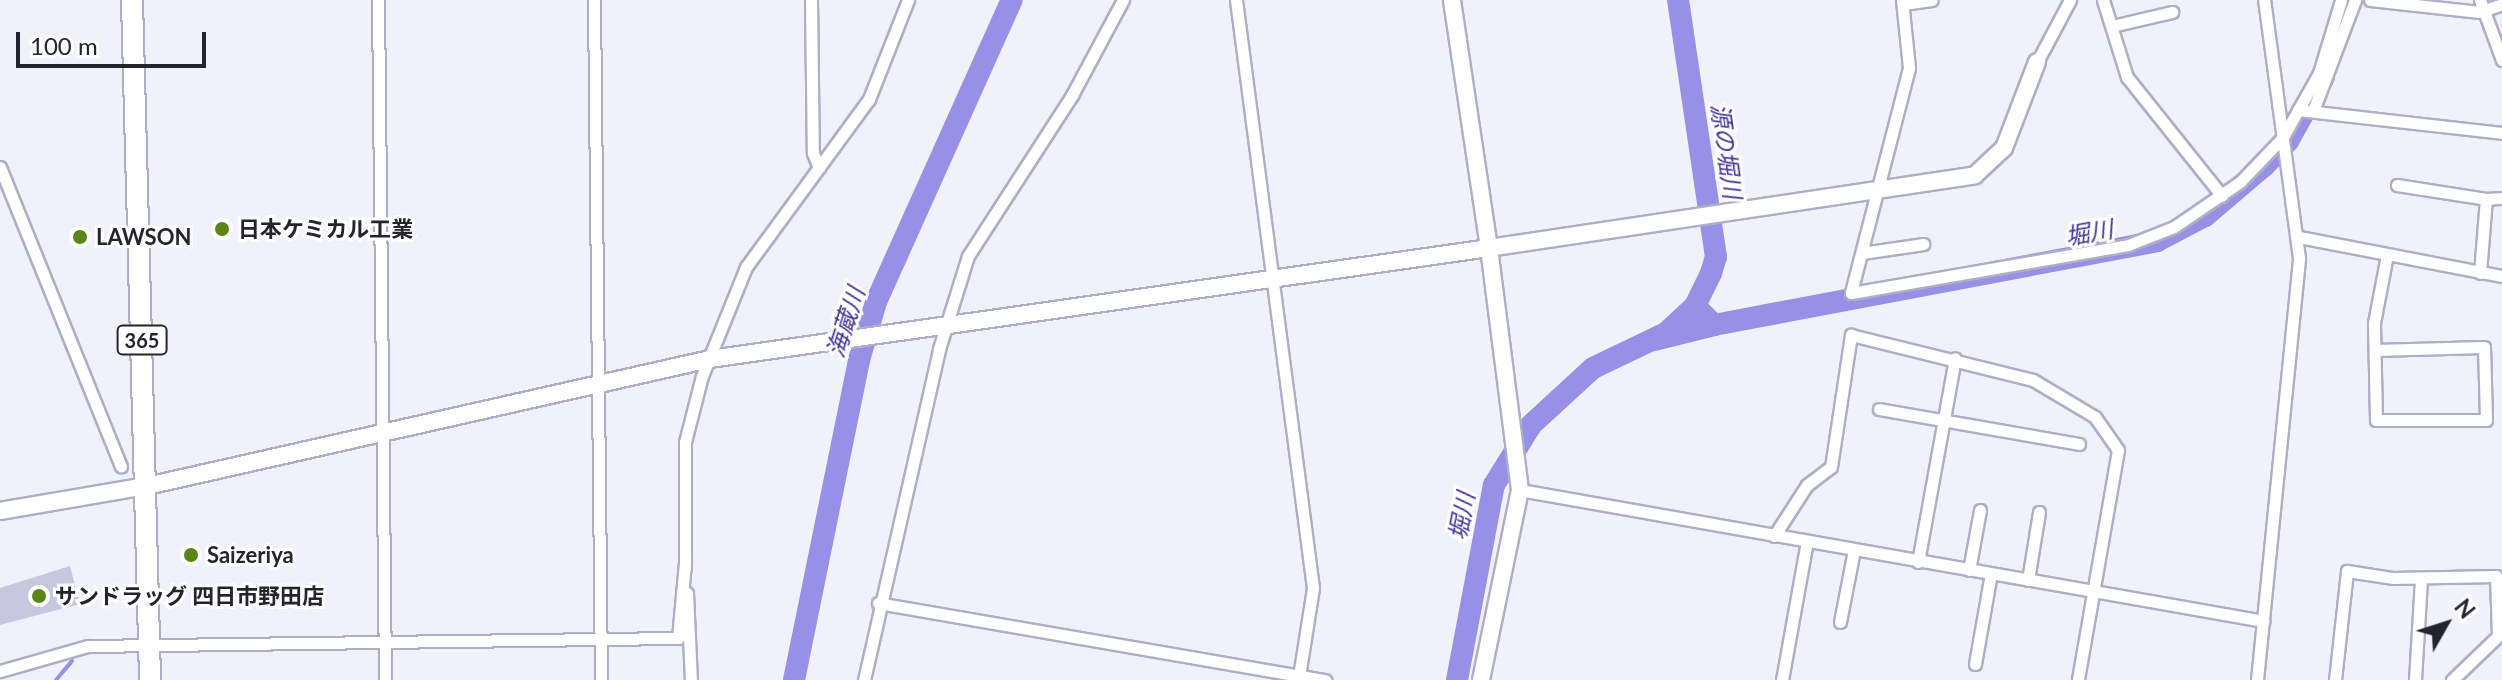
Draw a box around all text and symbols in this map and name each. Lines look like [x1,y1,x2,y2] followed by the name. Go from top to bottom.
[20,16,210,66] scale bar
[30,31,98,60] text: 100 m
[1706,101,1748,201] water label: 源の堀川
[2063,214,2115,250] water label: 堀川
[238,216,414,242] place label: 日本ケミカル工業
[213,220,231,238] marker: 日本ケミカル工業
[96,224,191,250] place label: LAWSON
[71,228,89,246] marker: LAWSON
[820,283,870,361] water label: 海蔵川
[116,324,168,356] road number: 365
[1442,490,1480,542] water label: 堀川
[207,542,294,568] place label: Saizeriya
[182,546,200,564] marker: Saizeriya
[55,583,324,609] place label: サンドラッグ 四日市野田店
[2406,584,2486,664] north arrow
[30,587,48,605] marker: サンドラッグ 四日市野田店
[2449,593,2481,624] text: N

